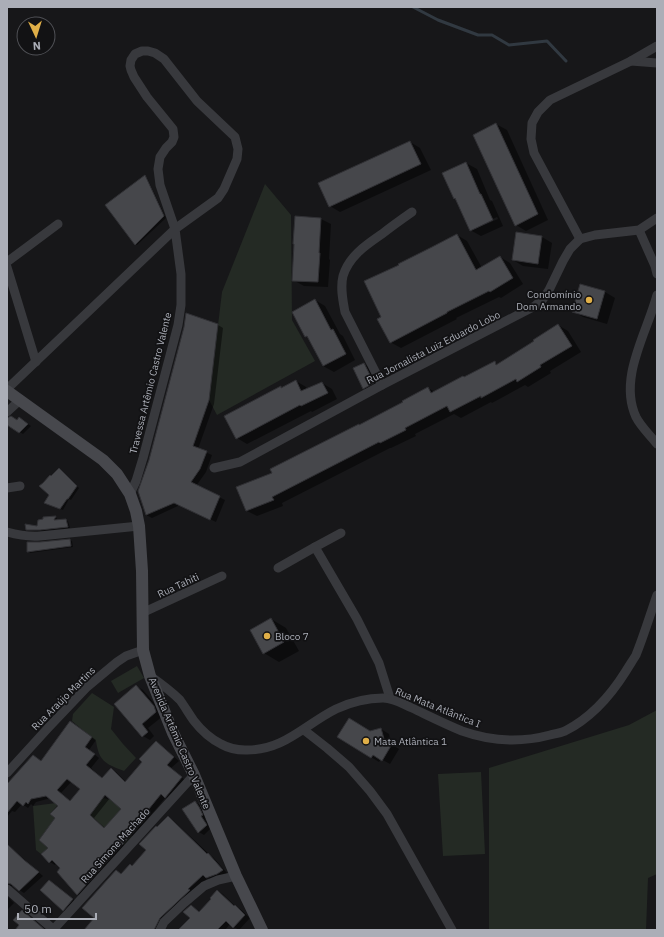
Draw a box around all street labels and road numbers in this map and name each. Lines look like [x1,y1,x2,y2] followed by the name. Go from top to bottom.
[364,308,503,387] street label: Rua Jornalista Luiz Eduardo Lobo
[127,310,175,455] street label: Travessa Artêmio Castro Valente
[155,570,201,601] street label: Rua Tahiti
[29,664,98,733] street label: Rua Araújo Martins
[146,675,213,812] street label: Avenida Artêmio Castro Valente
[393,684,482,730] street label: Rua Mata Atlântica I
[78,805,153,886] street label: Rua Simone Machado

